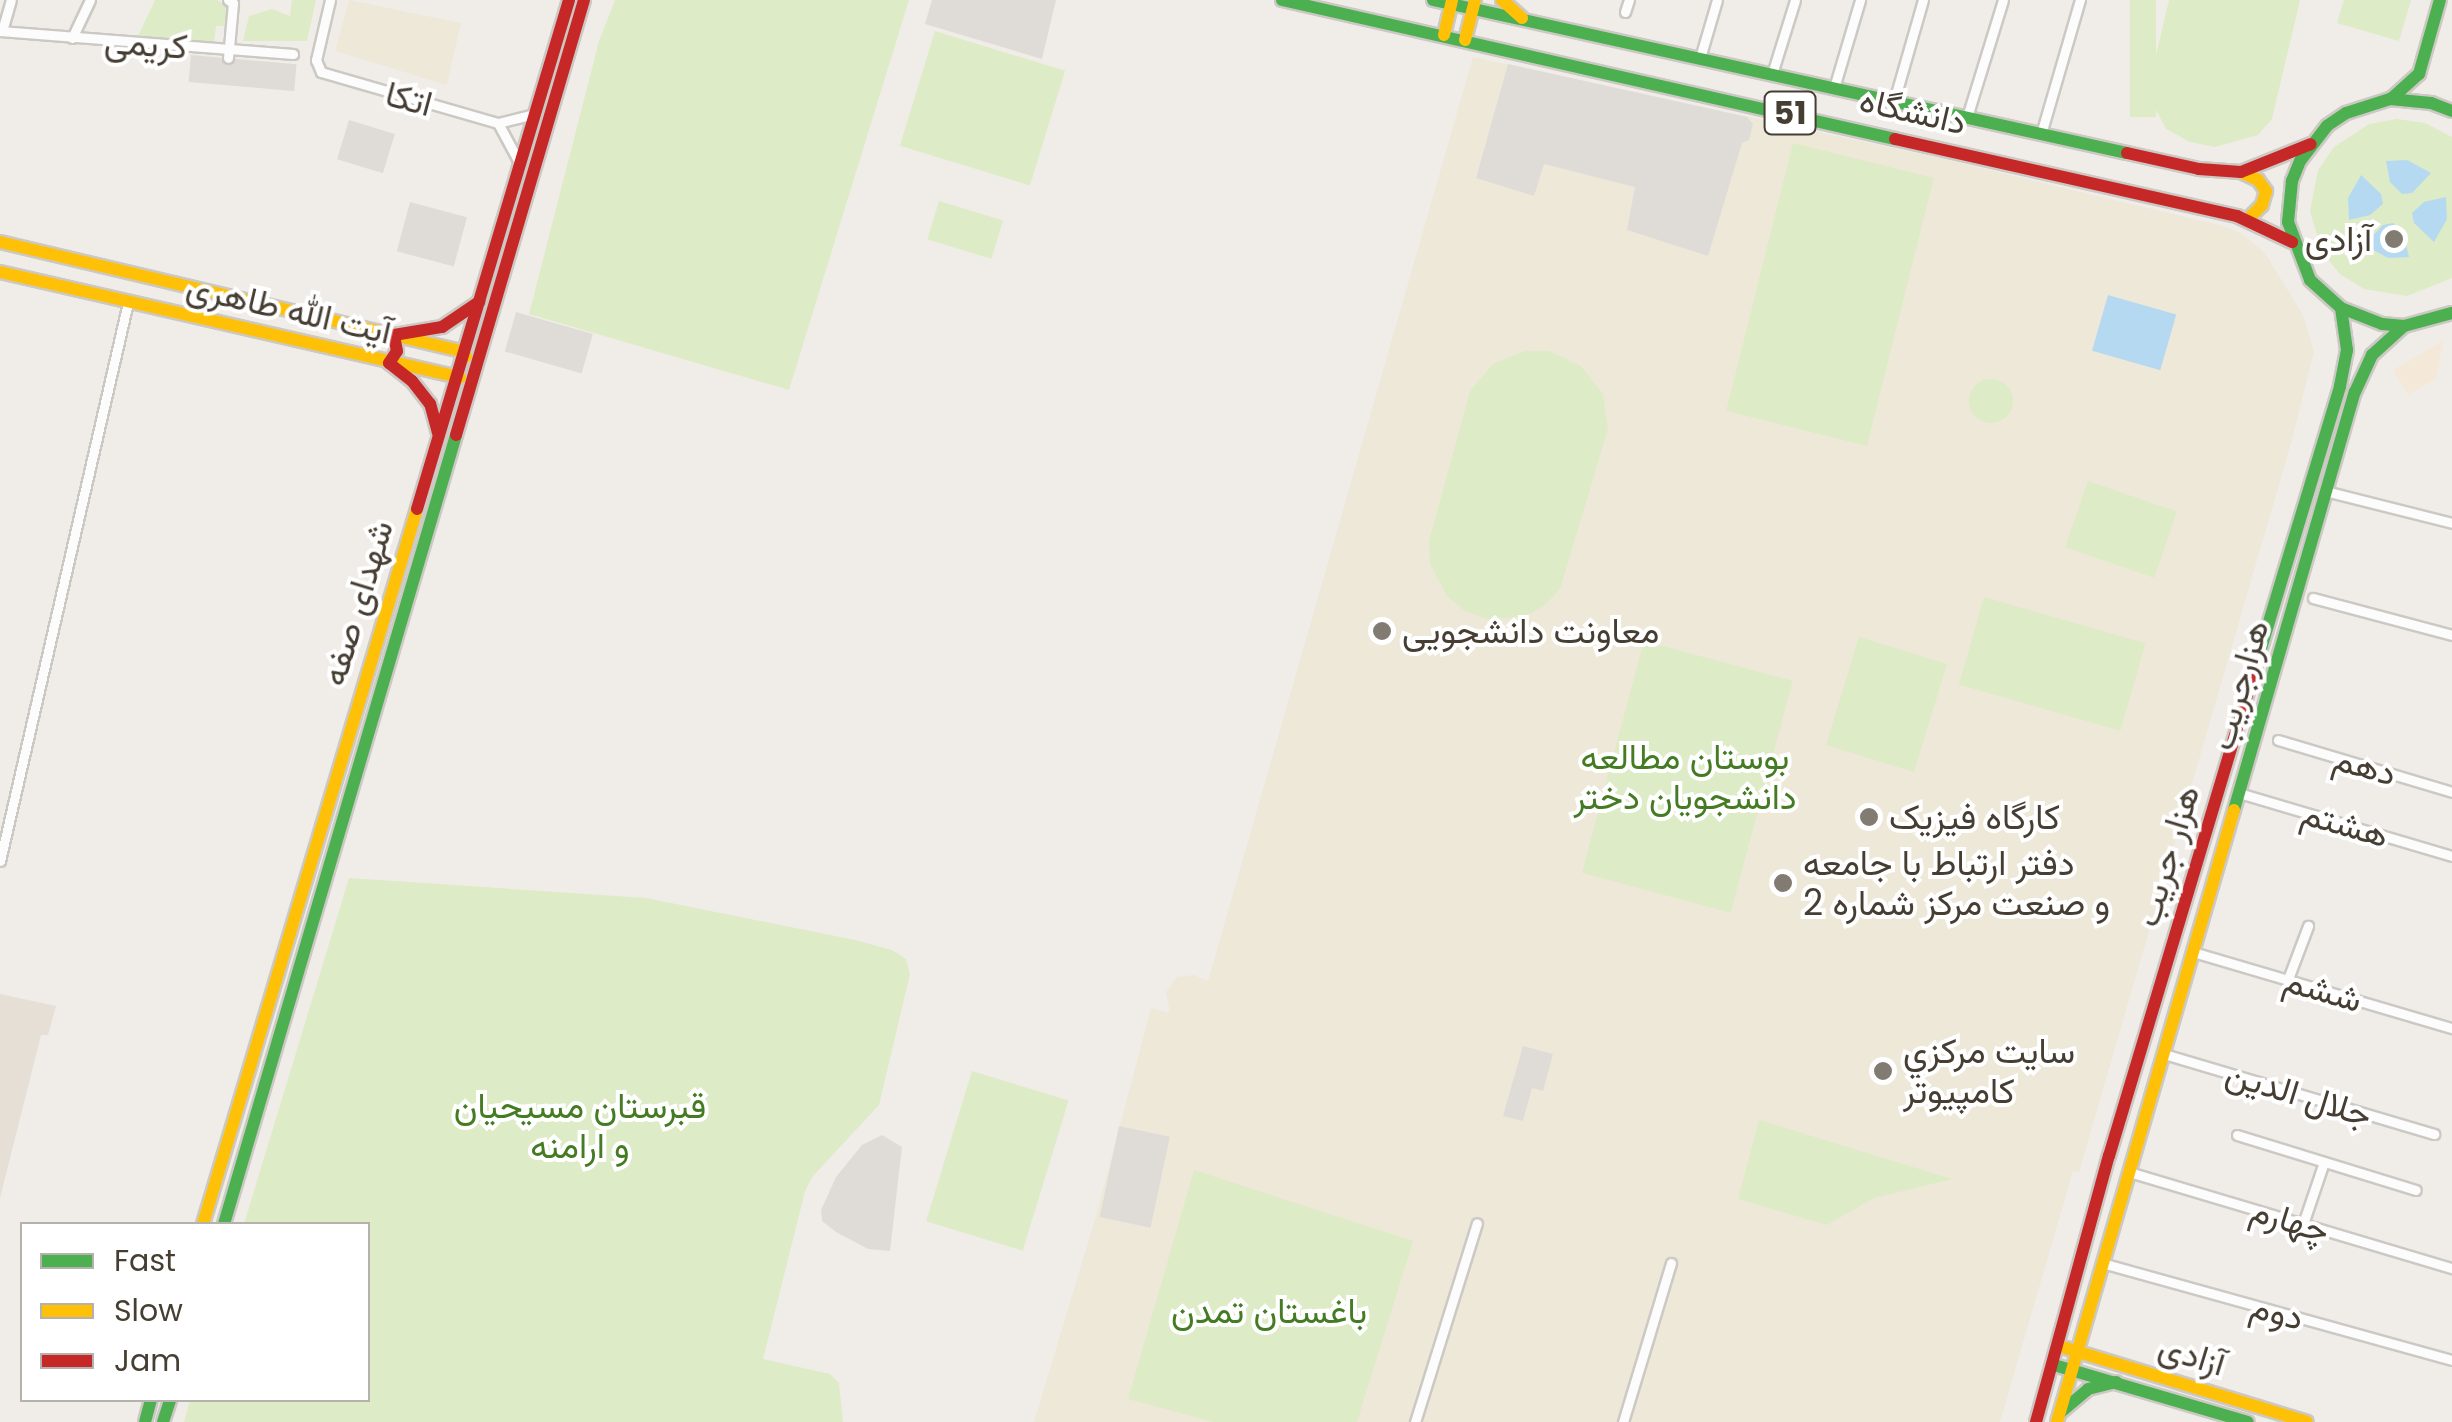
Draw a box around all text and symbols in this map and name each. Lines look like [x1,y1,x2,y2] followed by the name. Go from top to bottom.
[103,20,189,68] street label: کریمی
[381,73,437,125] street label: اتکا
[1856,78,1970,144] street label: دانشگاه
[1762,86,1818,140] road number: 51
[2305,218,2372,260] place label: آزادی
[2381,226,2407,252] marker: آزادی
[183,265,395,353] street label: آیت الله طاهری
[312,515,402,691] street label: شهدای صفه
[1402,610,1659,652] place label: معاونت دانشجویی
[2200,615,2278,755] street label: هزارجریب
[1371,620,1393,642] marker: معاونت دانشجویی
[1573,736,1797,818] park label: بوستان مطالعه دانشجویان دختر
[2329,737,2401,795] street label: دهم
[2126,780,2208,932] street label: هزار جریب
[2297,792,2393,856] street label: هشتم
[1889,796,2060,838] place label: کارگاه فیزیک
[1858,806,1880,828] marker: کارگاه فیزیک
[1803,842,2110,924] place label: دفتر ارتباط با جامعه و صنعت مرکز شماره 2
[1772,872,1794,894] marker: دفتر ارتباط با جامعه و صنعت مرکز شماره 2
[2279,959,2367,1021] street label: ششم
[1903,1030,2075,1112] place label: سايت مرکزي کامپيوتر
[2221,1052,2377,1136] street label: جلال الدین
[1872,1060,1894,1082] marker: سايت مرکزي کامپيوتر
[454,1085,706,1167] park label: قبرستان مسیحیان و ارامنه
[2246,1188,2334,1252] street label: چهارم
[20,1222,370,1402] legend
[114,1239,176,1282] text: Fast
[2246,1285,2308,1339] street label: دوم
[114,1289,183,1332] text: Slow
[1171,1290,1367,1332] park label: باغستان تمدن
[2154,1325,2230,1385] street label: آزادی
[114,1339,181,1382] text: Jam

